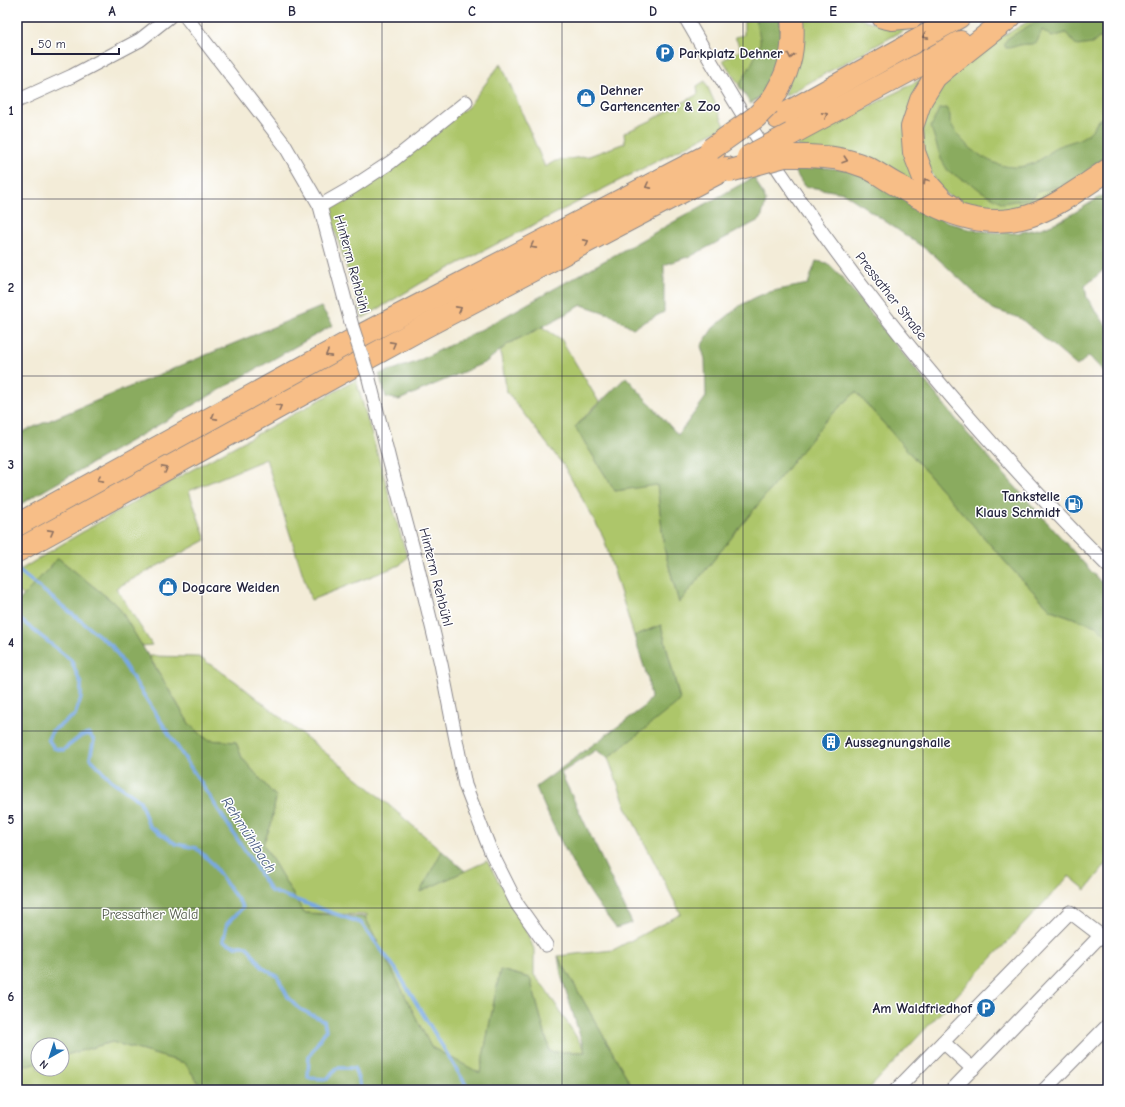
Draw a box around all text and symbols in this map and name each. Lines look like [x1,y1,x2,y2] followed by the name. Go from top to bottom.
[108,4,116,19] text: A
[288,4,296,19] text: B
[468,4,476,19] text: C
[649,4,657,19] text: D
[829,4,837,19] text: E
[1009,4,1017,19] text: F
[32,30,119,56] scale bar
[922,31,929,39] one-way arrow
[38,37,66,51] text: 50 m
[654,42,676,64] parking icon: Parkplatz Dehner
[679,45,783,62] place label: Parkplatz Dehner
[787,53,795,59] one-way arrow
[600,82,720,115] place label: Dehner Gartencenter & Zoo
[575,87,597,109] shop icon: Dehner Gartencenter & Zoo
[8,103,14,118] text: 1
[821,113,829,120] one-way arrow
[841,156,848,164] one-way arrow
[924,178,931,185] one-way arrow
[645,182,652,189] one-way arrow
[331,213,373,315] street label: Hinterm Rehbühl
[582,239,589,247] one-way arrow
[529,242,537,249] one-way arrow
[852,249,930,343] street label: Pressather Straße
[8,280,14,295] text: 2
[454,306,462,313] one-way arrow
[389,341,396,349] one-way arrow
[325,349,332,357] one-way arrow
[275,404,282,411] one-way arrow
[211,412,218,419] one-way arrow
[8,457,14,472] text: 3
[161,467,168,474] one-way arrow
[97,475,104,482] one-way arrow
[975,488,1060,521] place label: Tankstelle Klaus Schmidt
[1063,493,1085,515] fuel station icon: Tankstelle Klaus Schmidt
[415,526,457,628] street label: Hinterm Rehbühl
[47,529,54,537] one-way arrow
[157,576,179,598] shop icon: Dogcare Weiden
[182,579,280,596] place label: Dogcare Weiden
[8,635,14,650] text: 4
[820,731,842,753] building icon: Aussegnungshalle
[845,734,951,751] place label: Aussegnungshalle
[218,793,280,877] water label: Rehmühlbach
[8,812,15,827] text: 5
[102,906,198,923] park label: Pressather Wald
[8,989,15,1004] text: 6
[975,997,997,1019] parking icon: Am Waldfriedhof
[872,1000,973,1017] place label: Am Waldfriedhof
[30,1037,70,1077] north arrow
[37,1057,51,1072] text: N

